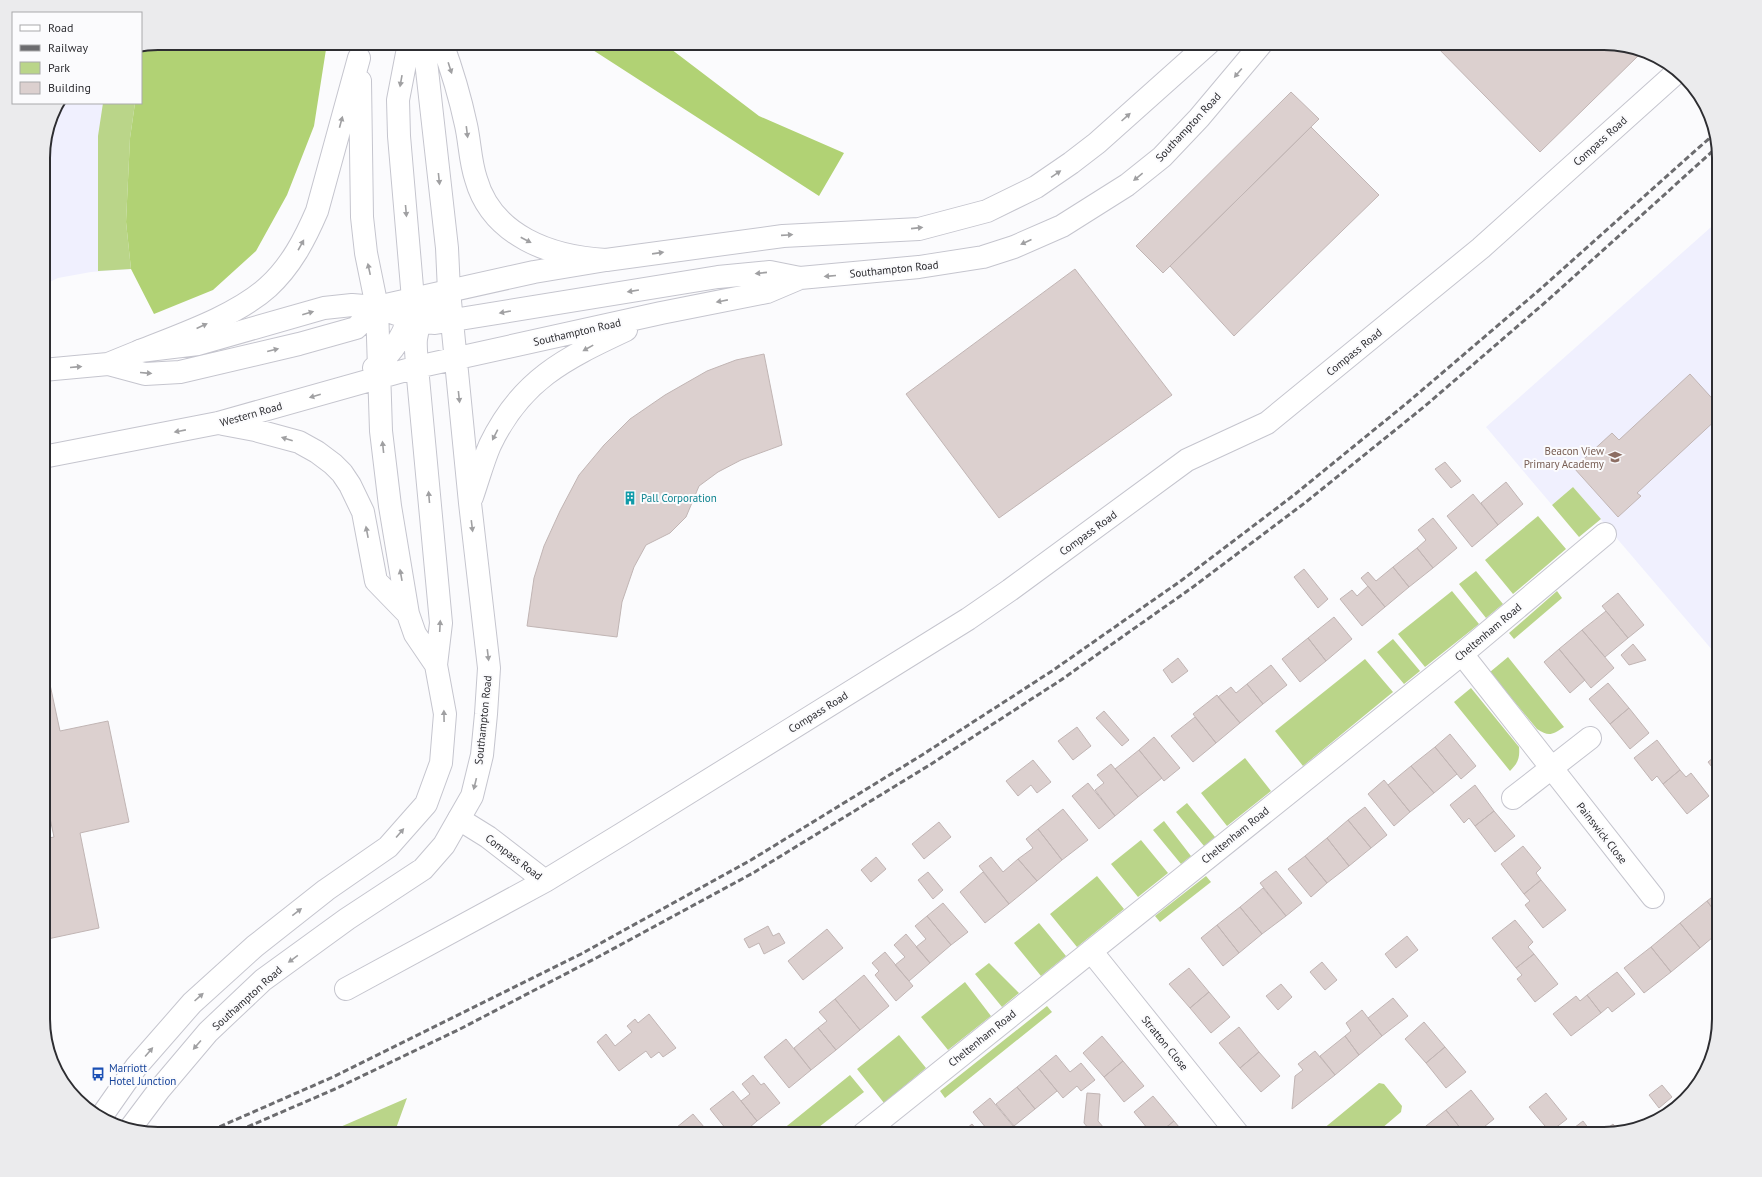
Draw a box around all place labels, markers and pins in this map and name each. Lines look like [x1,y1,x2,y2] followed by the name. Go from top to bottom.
[1524,444,1605,471] place label: Beacon View Primary Academy
[1607,449,1623,465] school or university icon: Beacon View Primary Academy
[622,490,638,506] building icon: Pall Corporation
[641,491,717,505] place label: Pall Corporation
[109,1061,176,1088] place label: Marriott Hotel Junction
[90,1066,106,1082] bus stop icon: Marriott Hotel Junction

